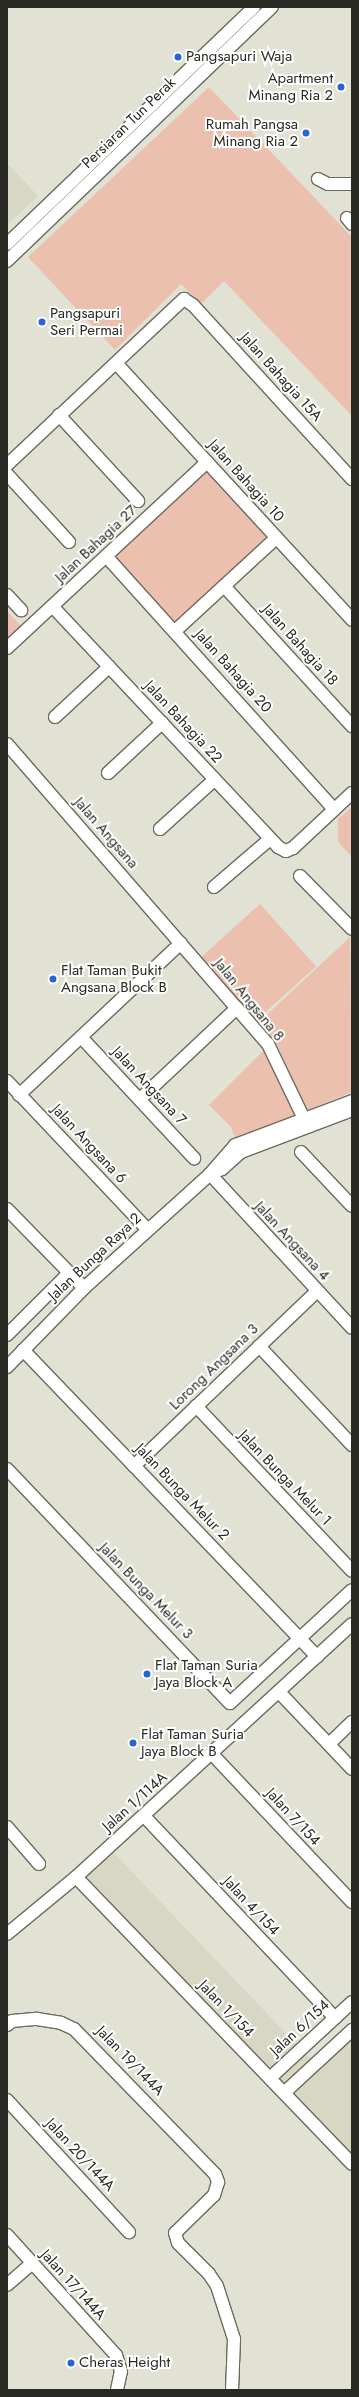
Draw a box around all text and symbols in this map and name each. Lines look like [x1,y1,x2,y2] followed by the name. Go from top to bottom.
[186,48,292,66] place label: Pangsapuri Waja
[173,52,183,62] marker: Pangsapuri Waja
[248,69,333,104] place label: Apartment Minang Ria 2
[79,74,179,172] street label: Persiaran Tun Perak
[336,82,346,92] marker: Apartment Minang Ria 2
[206,115,298,150] place label: Rumah Pangsa Minang Ria 2
[301,128,311,138] marker: Rumah Pangsa Minang Ria 2
[50,304,123,339] place label: Pangsapuri Seri Permai
[37,317,47,327] marker: Pangsapuri Seri Permai
[236,329,326,425] street label: Jalan Bahagia 15A
[204,436,288,526] street label: Jalan Bahagia 10
[51,502,141,586] street label: Jalan Bahagia 27
[259,600,341,690] street label: Jalan Bahagia 18
[191,626,275,716] street label: Jalan Bahagia 20
[140,677,226,767] street label: Jalan Bahagia 22
[70,794,142,872] street label: Jalan Angsana
[210,955,288,1045] street label: Jalan Angsana 8
[61,961,167,996] place label: Flat Taman Bukit Angsana Block B
[48,974,58,984] marker: Flat Taman Bukit Angsana Block B
[108,1043,190,1129] street label: Jalan Angsana 7
[48,1101,130,1187] street label: Jalan Angsana 6
[251,1198,333,1284] street label: Jalan Angsana 4
[45,1209,145,1305] street label: Jalan Bunga Raya 2
[166,1320,262,1414] street label: Lorong Angsana 3
[235,1426,335,1530] street label: Jalan Bunga Melur 1
[131,1440,233,1544] street label: Jalan Bunga Melur 2
[95,1539,197,1643] street label: Jalan Bunga Melur 3
[155,1656,258,1691] place label: Flat Taman Suria Jaya Block A
[142,1669,152,1679] marker: Flat Taman Suria Jaya Block A
[141,1725,244,1760] place label: Flat Taman Suria Jaya Block B
[128,1738,138,1748] marker: Flat Taman Suria Jaya Block B
[99,1768,171,1836] street label: Jalan 1/114A
[262,1785,324,1849] street label: Jalan 7/154
[219,1873,283,1939] street label: Jalan 4/154
[194,1977,258,2041] street label: Jalan 1/154
[267,1996,333,2060] street label: Jalan 6/154
[92,2022,168,2100] street label: Jalan 19/144A
[42,2115,118,2195] street label: Jalan 20/144A
[37,2246,109,2324] street label: Jalan 17/144A
[79,2354,170,2372] place label: Cheras Height
[66,2358,76,2368] marker: Cheras Height

